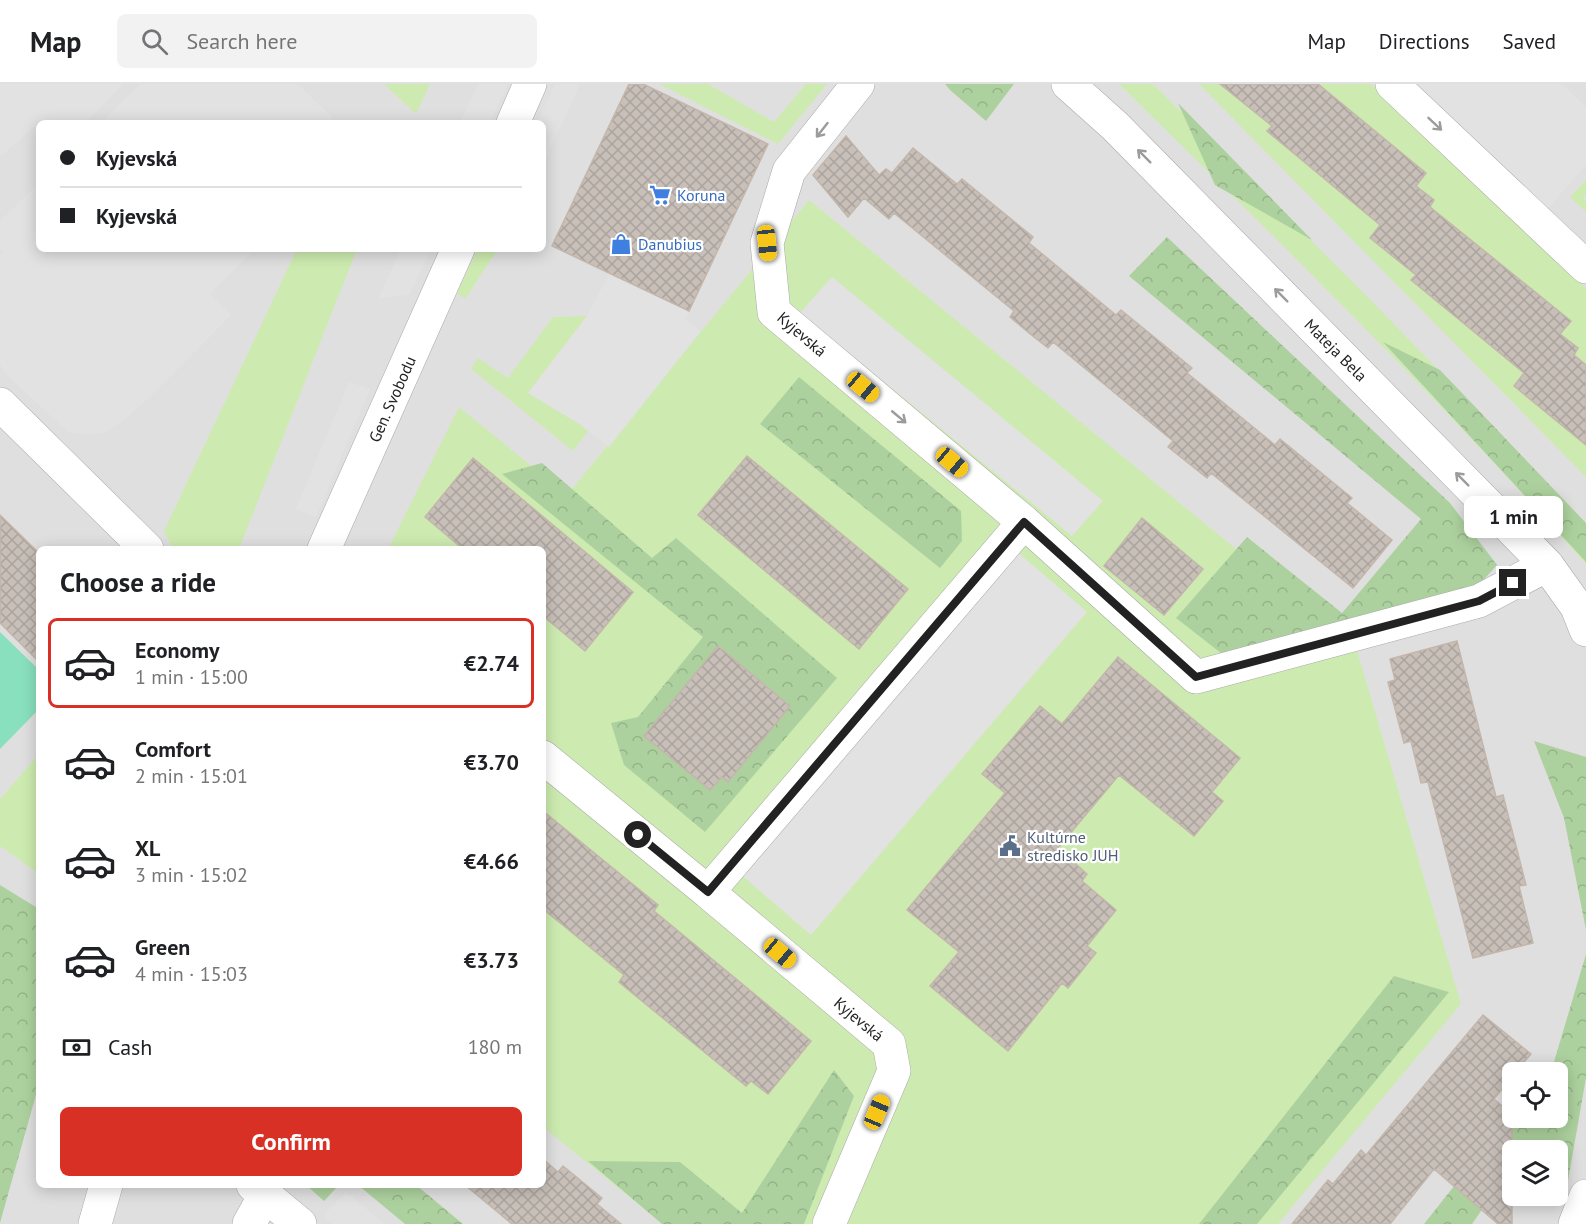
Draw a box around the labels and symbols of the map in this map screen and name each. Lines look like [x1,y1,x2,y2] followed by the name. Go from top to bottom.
[1427,117,1442,131] one-way arrow
[816,122,829,138] one-way arrow
[1137,148,1152,163] one-way arrow
[648,183,672,207] supermarket icon: Koruna
[677,185,725,205] place label: Koruna
[756,224,778,262] car
[609,232,633,256] shop icon: Danubius
[638,234,702,254] place label: Danubius
[1274,287,1288,302] one-way arrow
[773,307,831,361] street label: Kyjevská
[1300,314,1372,386] street label: Mateja Bela
[364,353,420,445] street label: Gen. Svobodu
[843,369,883,405] car
[891,410,906,424] one-way arrow
[932,444,972,480] car
[1455,471,1469,486] one-way arrow
[1464,496,1562,538] callout: 1 min
[1499,569,1526,596] route end
[624,821,651,848] route start
[1027,827,1119,865] place label: Kultúrne stredisko JUH
[998,834,1022,858] public building icon: Kultúrne stredisko JUH
[760,935,800,971] car
[830,993,888,1045] street label: Kyjevská
[862,1092,892,1132] car

